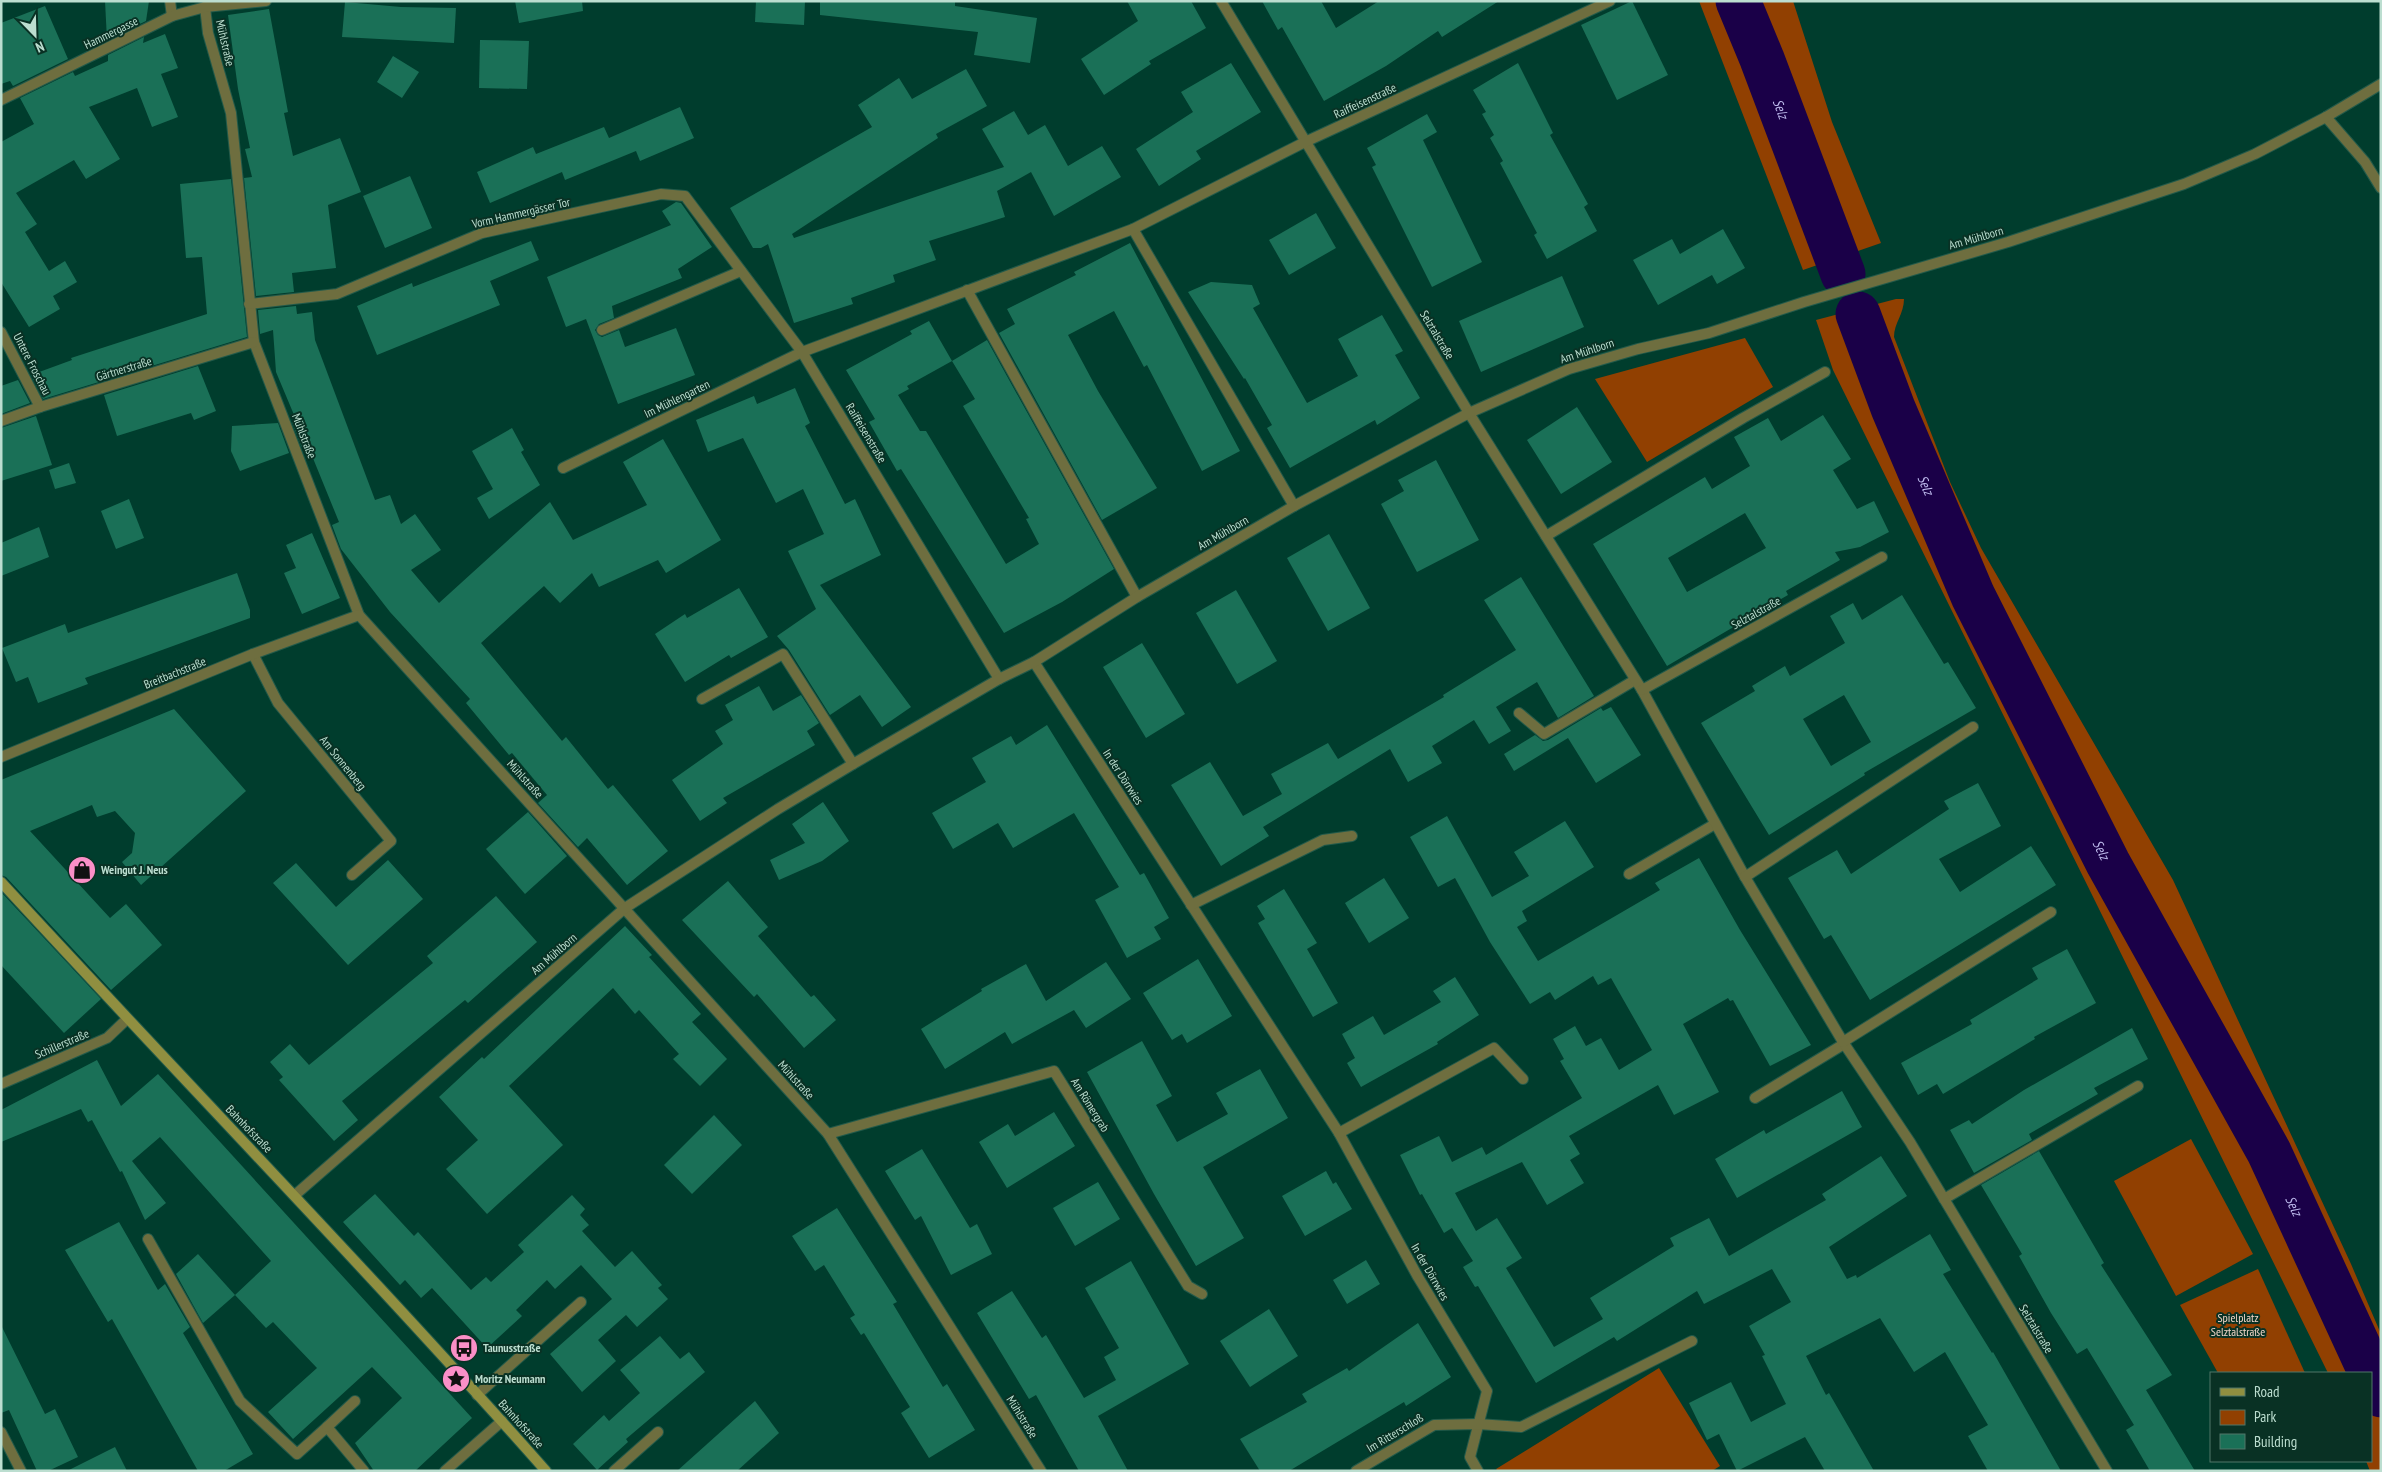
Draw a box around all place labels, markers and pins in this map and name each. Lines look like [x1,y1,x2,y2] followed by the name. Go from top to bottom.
[67,855,97,885] shop icon: Weingut J. Neus
[100,862,168,877] place label: Weingut J. Neus
[449,1333,479,1363] bus stop icon: Taunusstraße
[483,1340,541,1355] place label: Taunusstraße
[441,1364,471,1394] place icon: Moritz Neumann
[475,1371,545,1386] place label: Moritz Neumann

